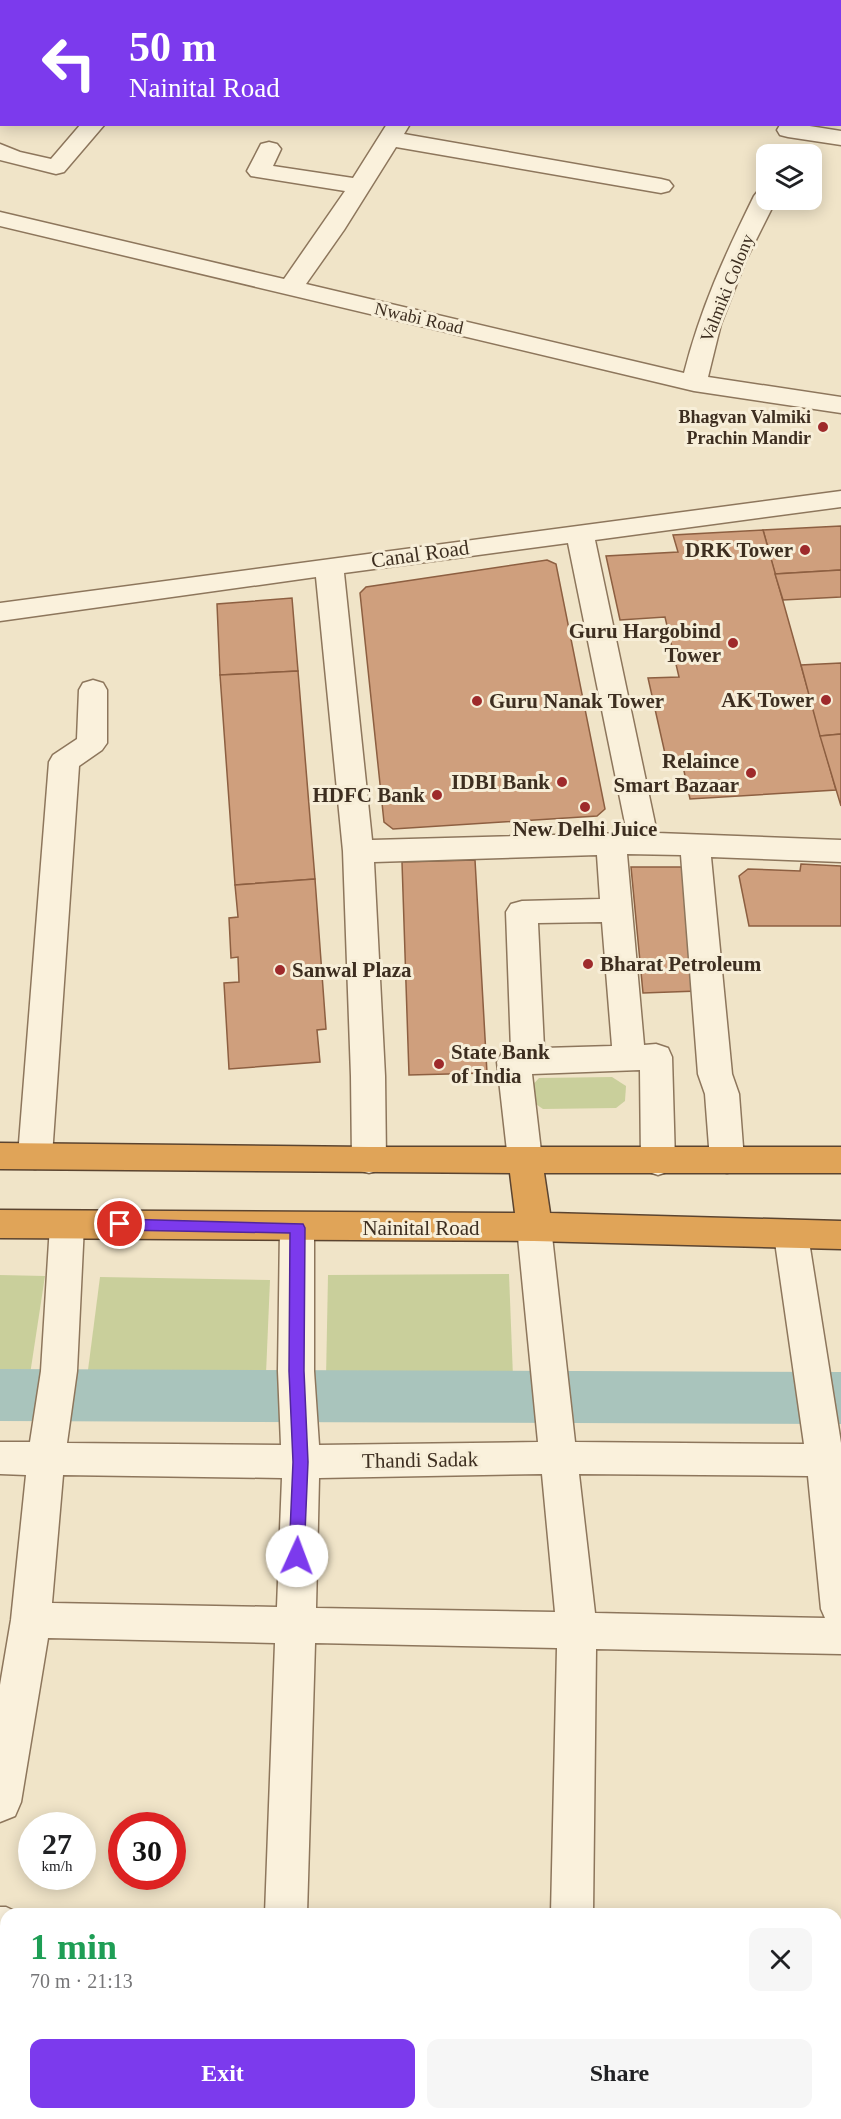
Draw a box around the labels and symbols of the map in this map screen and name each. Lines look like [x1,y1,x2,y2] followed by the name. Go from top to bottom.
[696,231,758,345] street label: Valmiki Colony
[373,298,465,338] street label: Nwabi Road
[678,407,811,448] place label: Bhagvan Valmiki Prachin Mandir
[816,420,830,434] marker: Bhagvan Valmiki Prachin Mandir
[370,535,471,573] street label: Canal Road
[685,538,793,562] place label: DRK Tower
[798,543,812,557] marker: DRK Tower
[569,619,721,667] place label: Guru Hargobind Tower
[726,636,740,650] marker: Guru Hargobind Tower
[721,688,814,712] place label: AK Tower
[489,689,664,713] place label: Guru Nanak Tower
[819,693,833,707] marker: AK Tower
[470,694,484,708] marker: Guru Nanak Tower
[614,749,739,797] place label: Relaince Smart Bazaar
[744,766,758,780] marker: Relaince Smart Bazaar
[451,770,550,794] place label: IDBI Bank
[555,775,569,789] marker: IDBI Bank
[312,783,425,807] place label: HDFC Bank
[430,788,444,802] marker: HDFC Bank
[578,800,592,814] marker: New Delhi Juice
[513,817,657,841] place label: New Delhi Juice
[600,952,762,976] place label: Bharat Petroleum
[581,957,595,971] marker: Bharat Petroleum
[292,958,412,982] place label: Sanwal Plaza
[273,963,287,977] marker: Sanwal Plaza
[451,1040,550,1088] place label: State Bank of India
[432,1057,446,1071] marker: State Bank of India
[94,1198,145,1249] pin
[362,1216,480,1240] street label: Nainital Road
[362,1447,479,1473] street label: Thandi Sadak
[265,1524,329,1588] position arrow
[108,1812,186,1890] speed limit sign: 30

